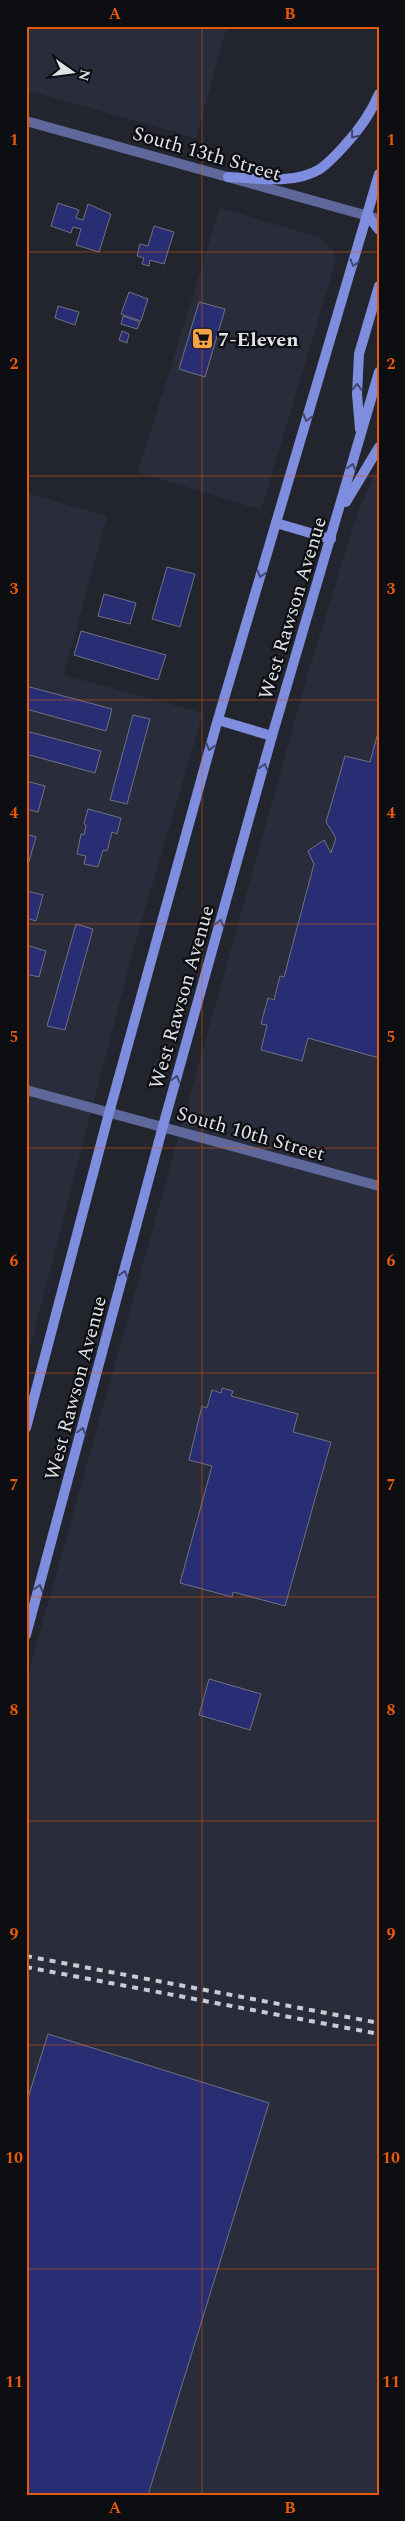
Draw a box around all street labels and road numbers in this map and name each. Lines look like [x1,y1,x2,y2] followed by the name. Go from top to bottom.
[129,118,284,189] street label: South 13th Street
[251,513,335,703] street label: West Rawson Avenue
[141,902,223,1093] street label: West Rawson Avenue
[173,1098,328,1169] street label: South 10th Street
[37,1293,115,1484] street label: West Rawson Avenue

